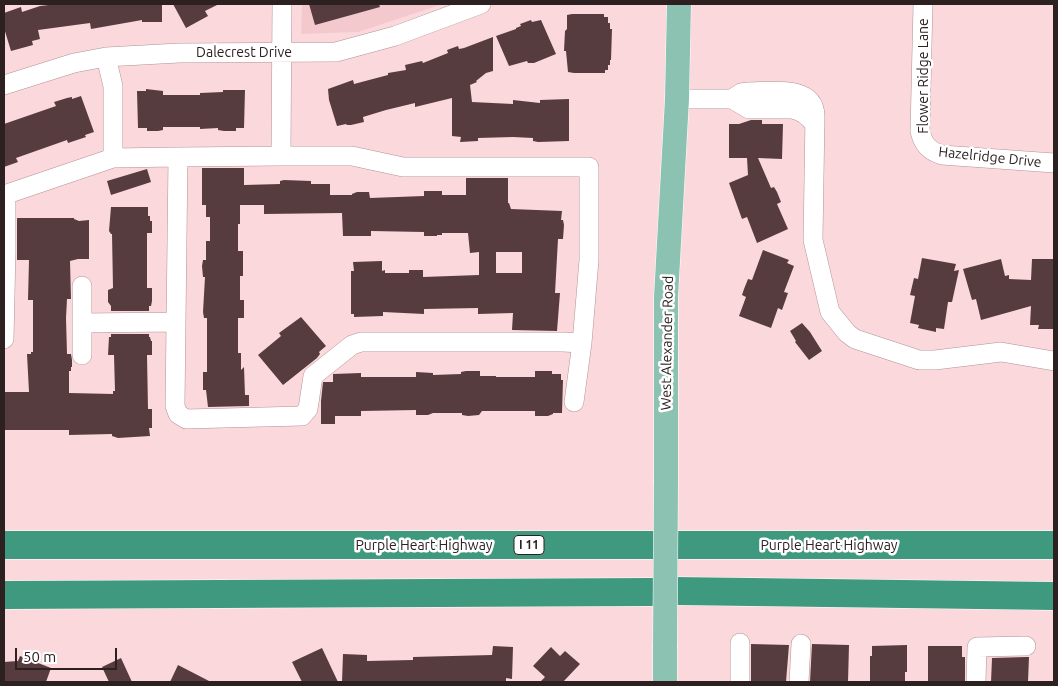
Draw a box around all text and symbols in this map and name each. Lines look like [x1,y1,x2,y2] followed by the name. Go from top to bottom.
[915,18,931,134] street label: Flower Ridge Lane
[196,44,292,60] street label: Dalecrest Drive
[938,143,1042,171] street label: Hazelridge Drive
[657,276,677,410] street label: West Alexander Road
[514,536,544,554] road number: I 11
[355,537,493,553] street label: Purple Heart Highway
[760,537,898,553] street label: Purple Heart Highway
[18,638,120,670] scale bar
[23,648,56,665] text: 50 m

